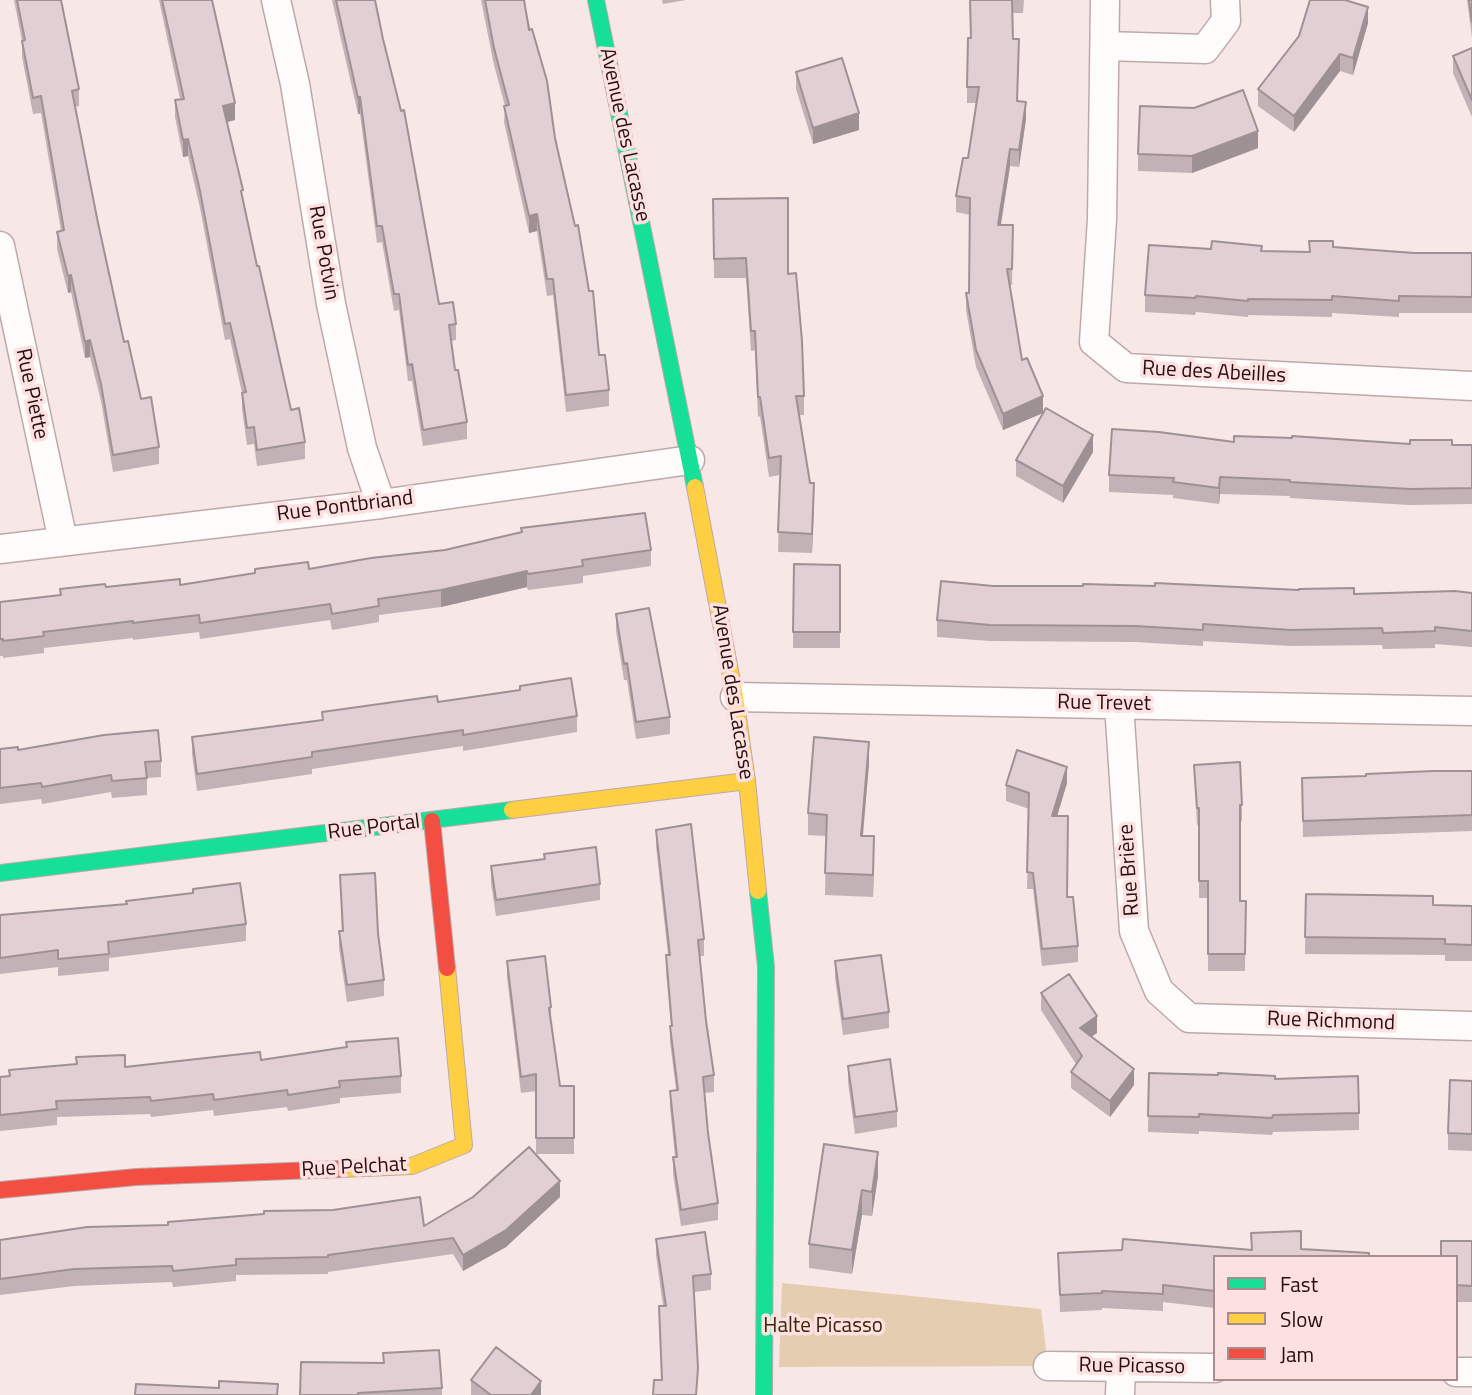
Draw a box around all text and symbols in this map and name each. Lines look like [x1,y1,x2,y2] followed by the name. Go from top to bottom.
[593,46,655,224] street label: Avenue des Lacasse
[302,204,344,302] street label: Rue Potvin
[9,346,53,442] street label: Rue Piette
[1141,357,1287,389] street label: Rue des Abeilles
[275,486,415,528] street label: Rue Pontbriand
[706,603,758,781] street label: Avenue des Lacasse
[1057,691,1151,717] street label: Rue Trevet
[326,810,422,846] street label: Rue Portal
[1114,823,1146,917] street label: Rue Brière
[1266,1007,1396,1037] street label: Rue Richmond
[301,1153,407,1183] street label: Rue Pelchat
[1213,1255,1458,1381] legend
[1280,1268,1318,1300] text: Fast
[1280,1303,1323,1335] text: Slow
[763,1314,883,1340] park label: Halte Picasso
[1280,1338,1314,1370] text: Jam
[1078,1353,1186,1381] street label: Rue Picasso

